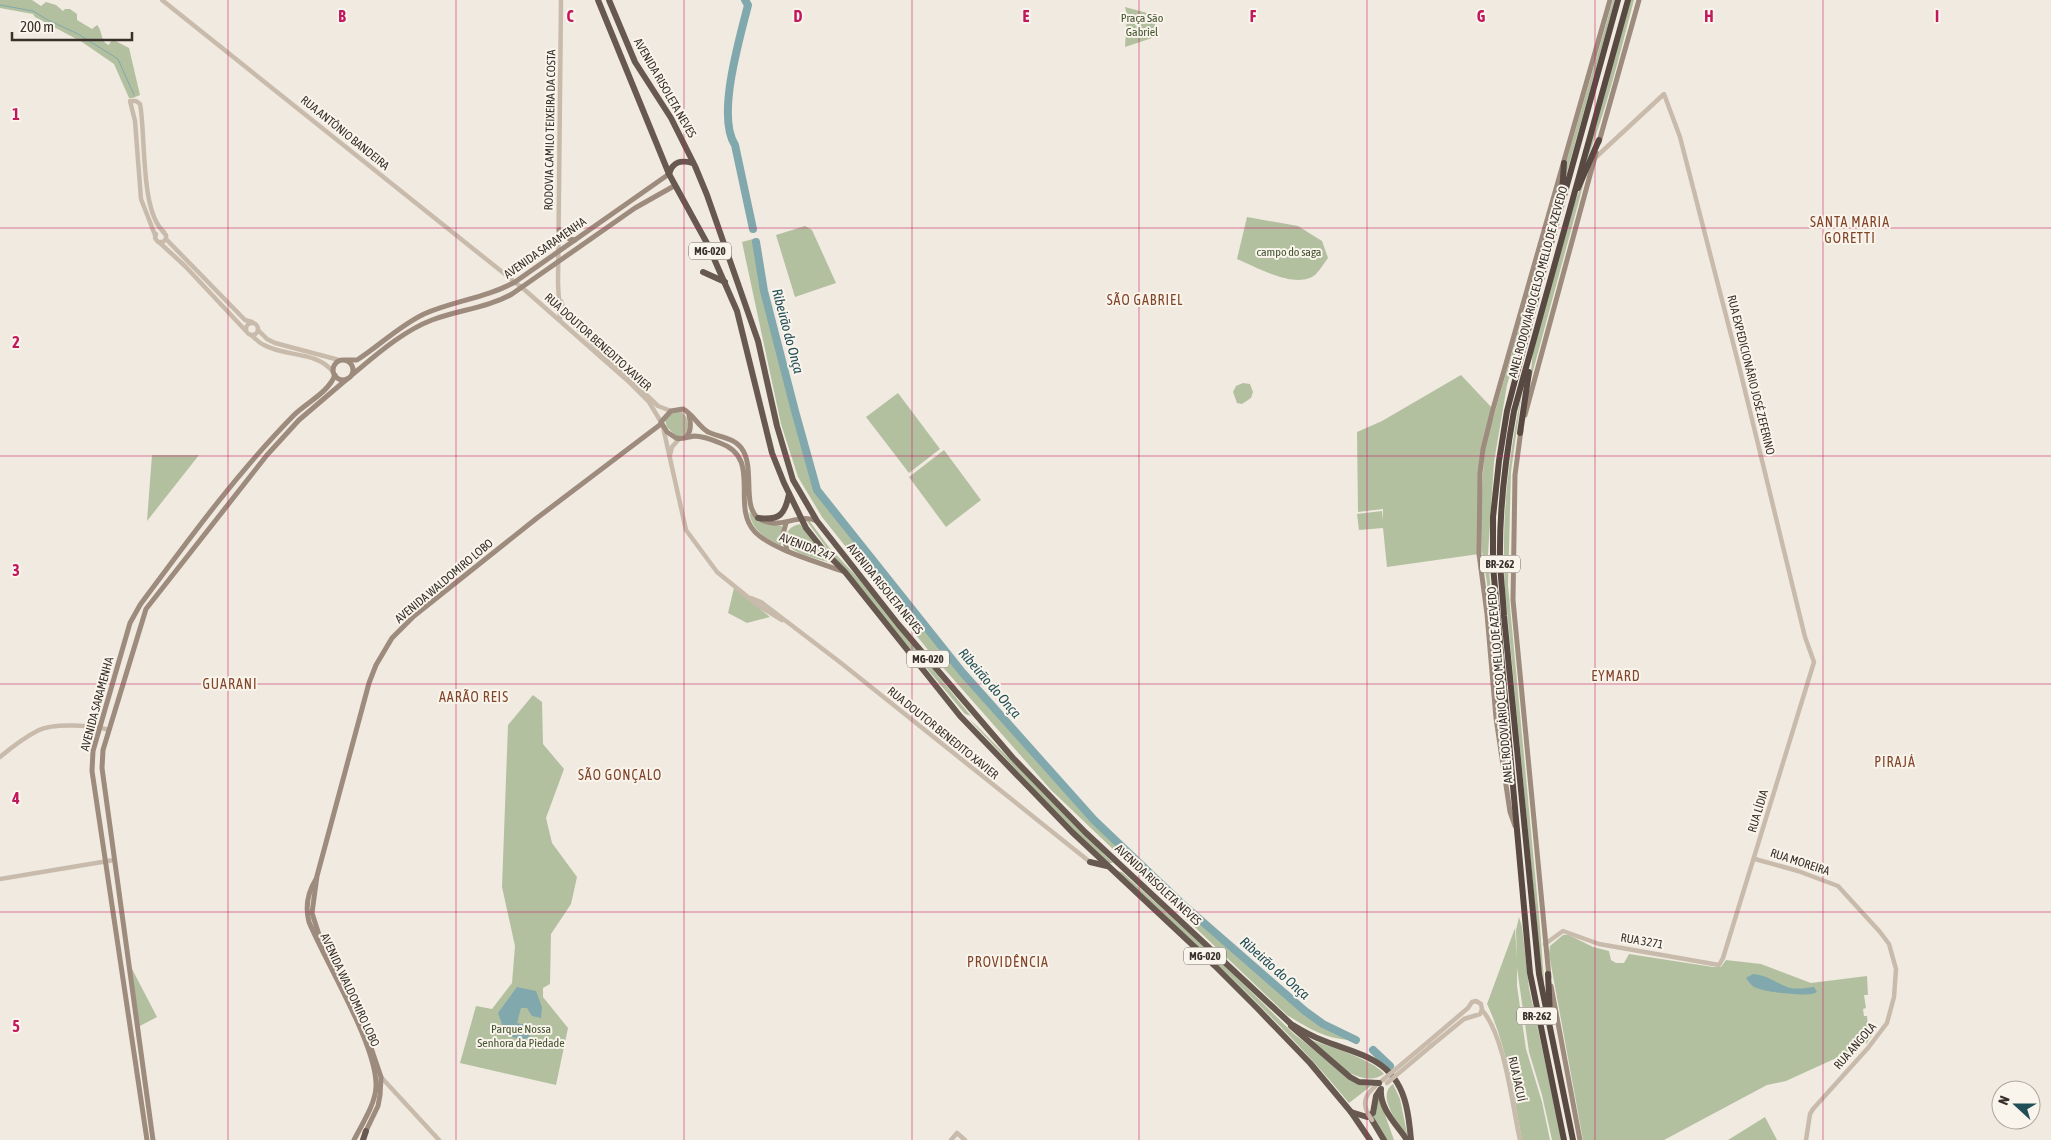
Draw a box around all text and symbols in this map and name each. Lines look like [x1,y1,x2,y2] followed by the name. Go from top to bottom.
[338,7,346,25] text: B
[566,7,574,25] text: C
[794,7,803,25] text: D
[1023,7,1030,25] text: E
[1250,7,1257,25] text: F
[1477,7,1486,25] text: G
[1704,7,1714,25] text: H
[1935,7,1939,25] text: I
[12,10,132,42] scale bar
[1121,11,1164,39] park label: Praça São Gabriel
[20,18,54,35] text: 200 m
[631,36,699,140] street label: AVENIDA RISOLETA NEVES
[542,49,558,211] street label: RODOVIA CAMILO TEIXEIRA DA COSTA
[298,93,392,173] street label: RUA ANTÔNIO BANDEIRA
[12,105,20,123] text: 1
[1506,185,1570,379] street label: ANEL RODOVIÁRIO CELSO MELLO DE AZEVEDO
[501,214,589,282] street label: AVENIDA SARAMENHA
[1810,214,1890,246] district label: SANTA MARIA GORETTI
[689,242,731,260] road number: MG-020
[1257,245,1321,259] park label: campo do saga
[769,287,807,376] water label: Ribeirão do Onça
[542,290,654,394] street label: RUA DOUTOR BENEDITO XAVIER
[1107,292,1183,308] district label: SÃO GABRIEL
[1724,294,1778,456] street label: RUA EXPEDICIONÁRIO JOSÉ ZEFERINO
[12,333,20,351] text: 2
[777,530,837,564] street label: AVENIDA 247
[392,536,496,626] street label: AVENIDA WALDOMIRO LOBO
[844,541,926,637] street label: AVENIDA RISOLETA NEVES
[1480,556,1520,572] road number: BR-262
[12,561,20,579] text: 3
[1484,586,1516,784] street label: ANEL RODOVIÁRIO CELSO MELLO DE AZEVEDO
[955,645,1025,721] water label: Ribeirão do Onça
[907,651,949,668] road number: MG-020
[78,655,116,753] street label: AVENIDA SARAMENHA
[1591,668,1641,684] district label: EYMARD
[202,676,258,692] district label: GUARANI
[885,684,1001,782] street label: RUA DOUTOR BENEDITO XAVIER
[439,689,509,705] district label: AARÃO REIS
[1874,754,1916,770] district label: PIRAJÁ
[578,767,662,783] district label: SÃO GONÇALO
[1745,788,1771,834] street label: RUA LÍDIA
[11,789,20,807] text: 4
[1112,842,1204,928] street label: AVENIDA RISOLETA NEVES
[1768,846,1832,878] street label: RUA MOREIRA
[1620,930,1665,952] street label: RUA 3271
[318,931,382,1049] street label: AVENIDA WALDOMIRO LOBO
[1237,933,1313,1003] water label: Ribeirão do Onça
[1184,948,1226,964] road number: MG-020
[967,954,1049,970] district label: PROVIDÊNCIA
[1517,1008,1557,1024] road number: BR-262
[12,1017,20,1035] text: 5
[1831,1020,1879,1072] street label: RUA ANGOLA
[477,1022,565,1050] park label: Parque Nossa Senhora da Piedade
[1505,1055,1529,1103] street label: RUA JACUÍ
[1991,1080,2041,1130] north arrow
[1995,1094,2013,1107] text: N

